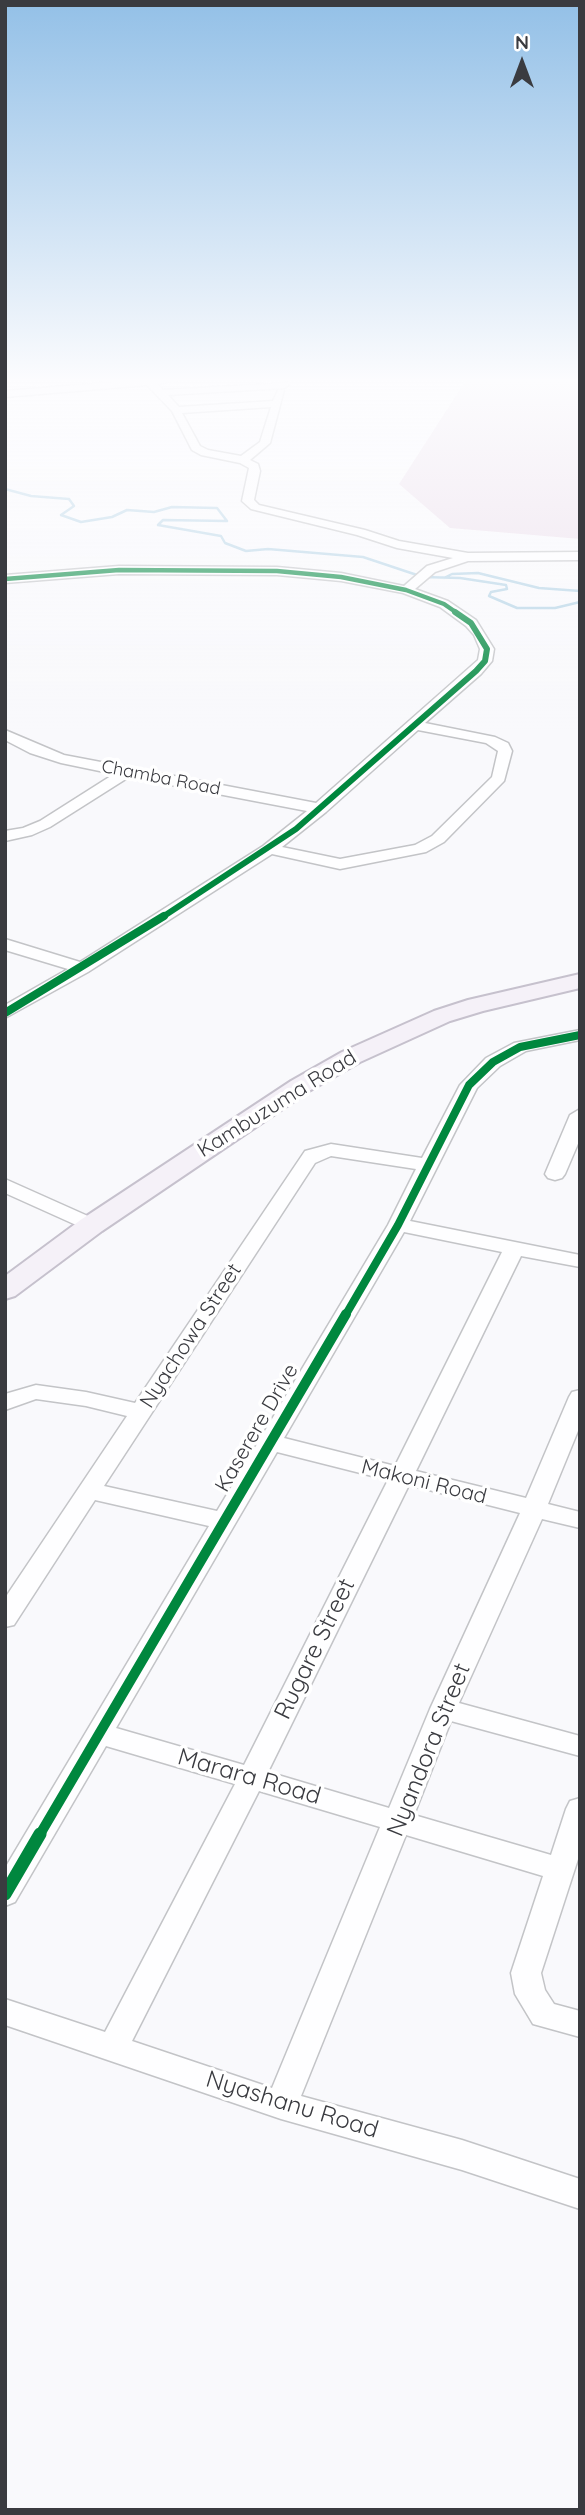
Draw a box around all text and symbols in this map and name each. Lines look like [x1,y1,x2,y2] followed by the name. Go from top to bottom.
[487,28,557,98] north arrow
[515,30,529,54] text: N
[100,756,222,800] street label: Chamba Road
[193,1045,361,1163] street label: Kambuzuma Road
[135,1259,247,1413] street label: Nyachowa Street
[210,1359,304,1497] street label: Kaserere Drive
[359,1454,489,1510] street label: Makoni Road
[269,1574,361,1724] street label: Rugare Street
[381,1659,477,1841] street label: Nyandora Street
[174,1743,324,1811] street label: Marara Road
[202,2065,382,2145] street label: Nyashanu Road

